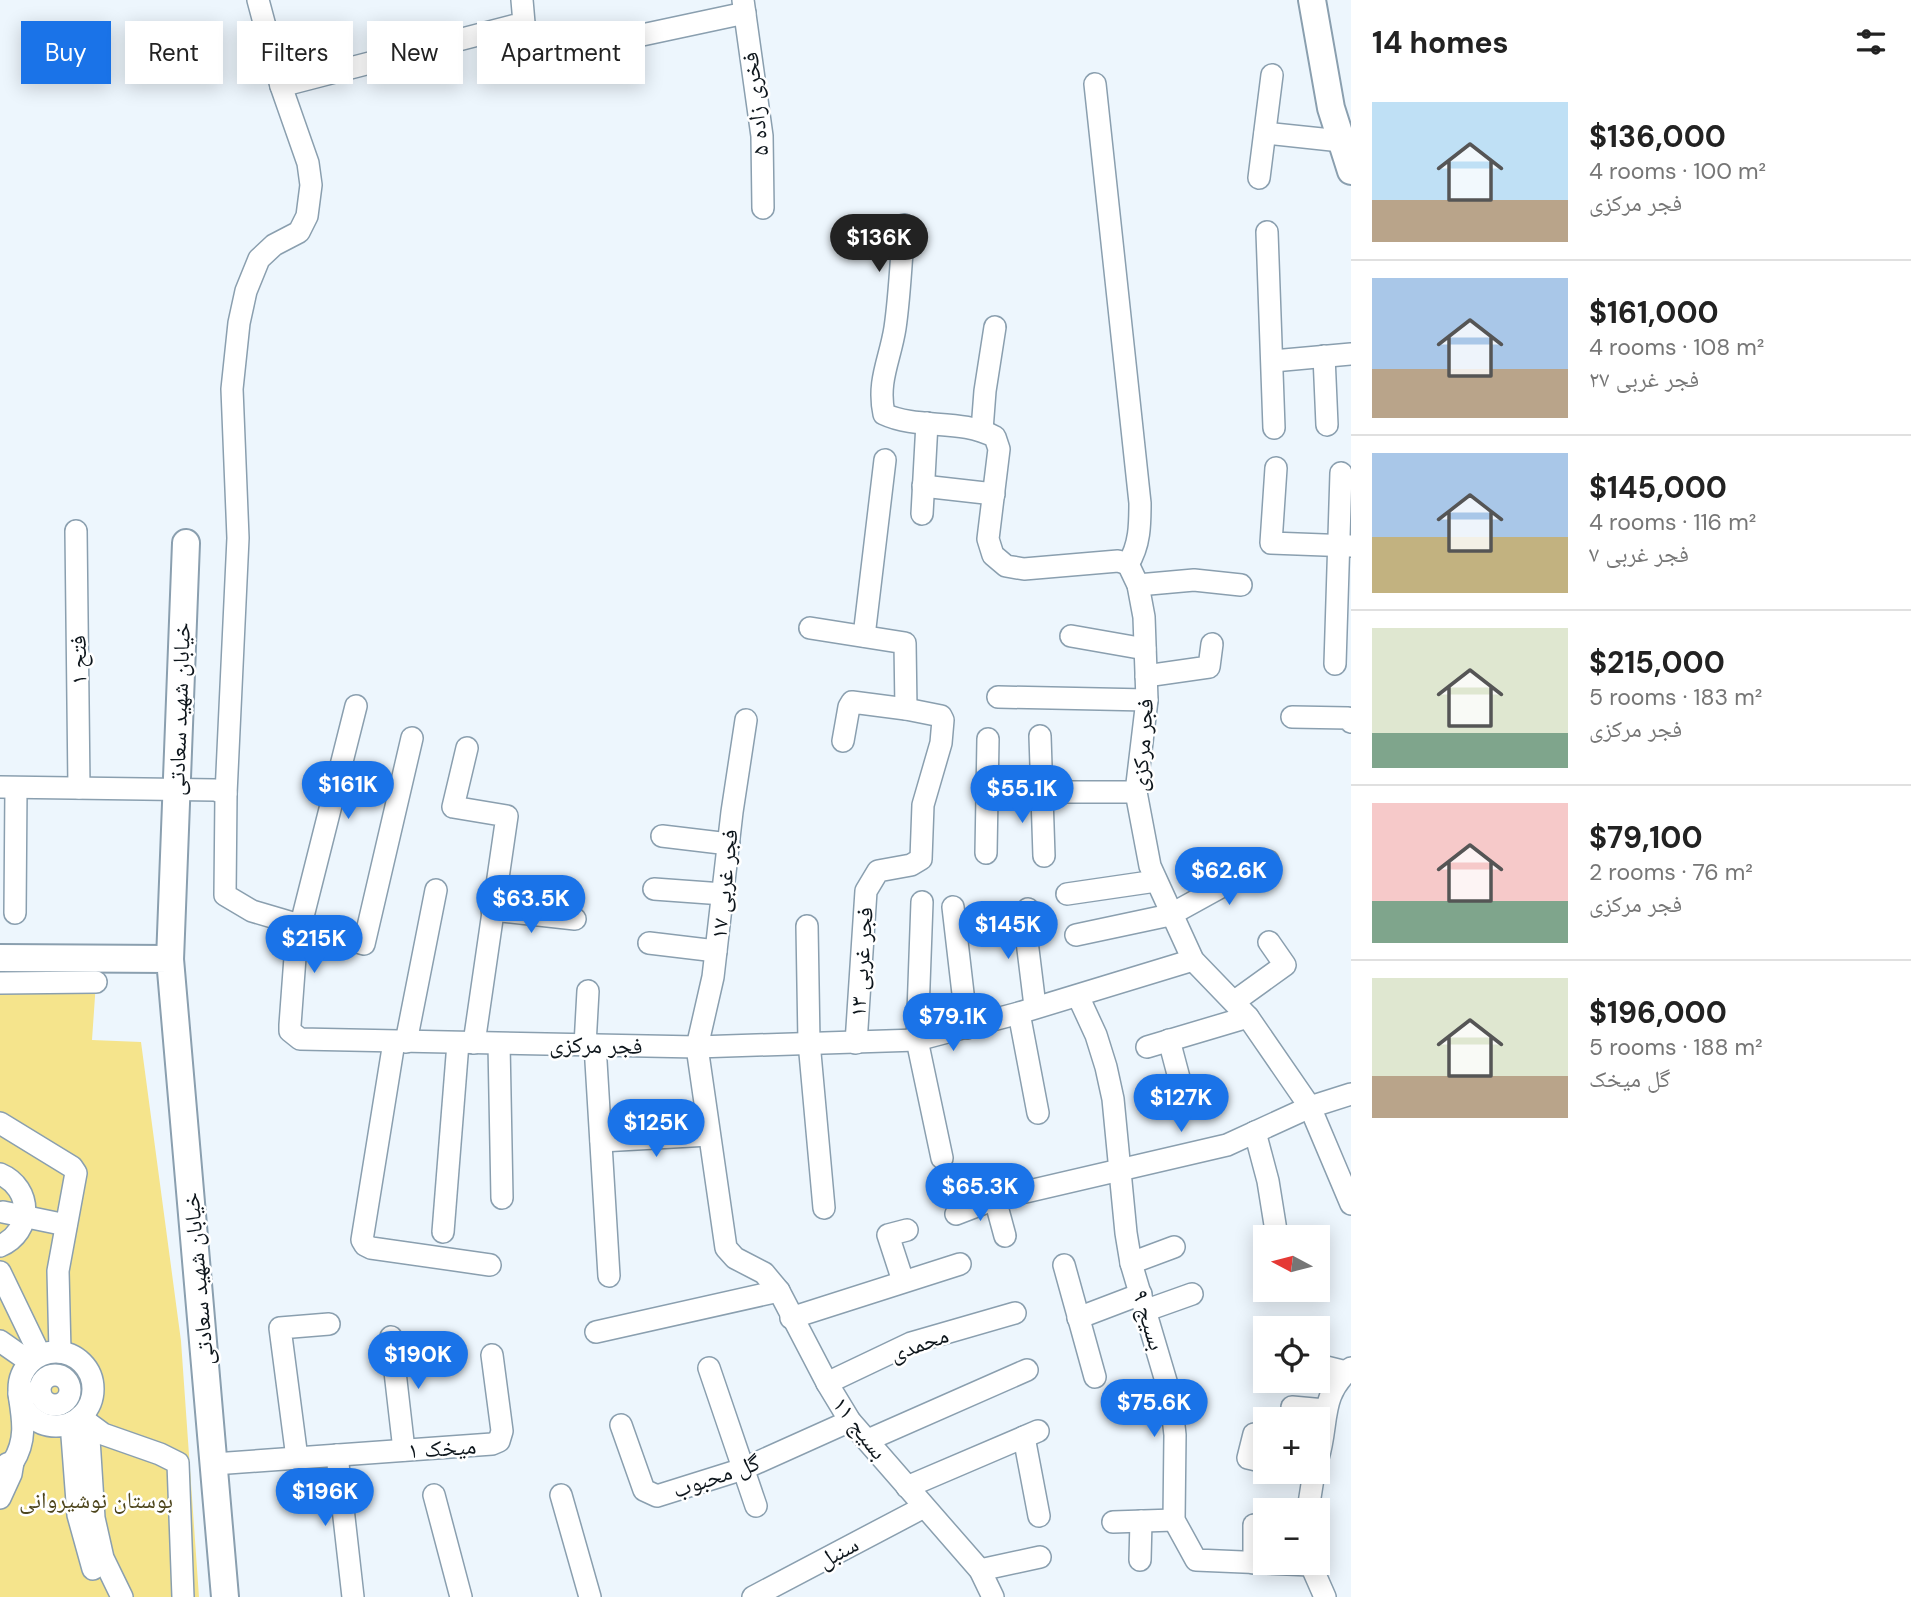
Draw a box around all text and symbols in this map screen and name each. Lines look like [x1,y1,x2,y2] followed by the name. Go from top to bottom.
[21,21,111,84] chip: Buy
[125,21,223,84] chip: Rent
[237,21,353,84] chip: Filters
[367,21,463,84] chip: New
[477,21,645,84] chip: Apartment
[1372,23,1509,62] text: 14 homes
[1852,23,1890,61] icon: filters
[735,51,775,157] street label: فخری زاده ۵
[1589,117,1726,156] text: $136,000
[1428,130,1512,214] icon: home
[1589,156,1766,186] text: 4 rooms · 100 m²
[1589,188,1682,218] text: فجر مرکزی
[830,215,928,274] pin: $136K
[846,222,912,252] text: $136K
[1589,293,1719,332] text: $161,000
[1428,306,1512,390] icon: home
[1589,332,1764,362] text: 4 rooms · 108 m²
[1589,364,1699,394] text: فجر غربی ۲۷
[1589,468,1727,507] text: $145,000
[1428,481,1512,565] icon: home
[1589,507,1756,537] text: 4 rooms · 116 m²
[1589,539,1689,569] text: فجر غربی ۷
[161,622,197,796] street label: خیابان شهید سعادتی
[63,635,93,685] street label: فتح ۱
[1589,643,1725,682] text: $215,000
[1428,656,1512,740] icon: home
[1589,682,1762,712] text: 5 rooms · 183 m²
[1124,697,1160,793] street label: فجر مرکزی
[1589,714,1682,744] text: فجر مرکزی
[299,762,397,821] pin: $161K
[965,766,1079,825] pin: $55.1K
[318,769,378,799] text: $161K
[987,773,1057,803] text: $55.1K
[1589,818,1703,857] text: $79,100
[703,828,745,940] street label: فجر غربی ۱۷
[1428,831,1512,915] icon: home
[1172,848,1286,907] pin: $62.6K
[1191,855,1267,885] text: $62.6K
[1589,857,1753,887] text: 2 rooms · 76 m²
[474,876,588,935] pin: $63.5K
[492,883,570,913] text: $63.5K
[1589,889,1682,919] text: فجر مرکزی
[959,902,1057,961] pin: $145K
[842,906,880,1018] street label: فجر غربی ۱۳
[975,909,1041,939] text: $145K
[265,916,363,975] pin: $215K
[282,923,346,953] text: $215K
[896,993,1010,1053] pin: $79.1K
[1589,993,1727,1032] text: $196,000
[919,1001,987,1031] text: $79.1K
[1428,1006,1512,1090] icon: home
[549,1029,643,1061] street label: فجر مرکزی
[1589,1032,1763,1062] text: 5 rooms · 188 m²
[1589,1064,1670,1094] text: گل میخک
[1132,1074,1230,1134] pin: $127K
[1150,1082,1212,1112] text: $127K
[607,1100,705,1159] pin: $125K
[624,1107,688,1137] text: $125K
[923,1164,1037,1223] pin: $65.3K
[941,1171,1019,1201] text: $65.3K
[176,1191,220,1367] street label: خیابان شهید سعادتی
[1253,1225,1330,1302] north arrow
[1253,1225,1330,1575] map controls
[1126,1286,1172,1354] street label: بسیج ۹
[1253,1316,1330,1393] button: locate
[885,1320,953,1368] street label: محمدی
[369,1332,467,1391] pin: $190K
[384,1339,452,1369] text: $190K
[1097,1380,1211,1439] pin: $75.6K
[1117,1387,1191,1417] text: $75.6K
[826,1390,894,1466] street label: بسیج ۱۱
[1253,1407,1330,1484] button: +
[407,1431,477,1465] street label: میخک ۱
[668,1447,764,1505] street label: گل محبوب
[276,1468,374,1528] pin: $196K
[292,1476,358,1506] text: $196K
[19,1485,173,1515] park label: بوستان نوشیروانی
[1253,1498,1330,1575] button: −
[812,1529,864,1575] street label: سنبل

